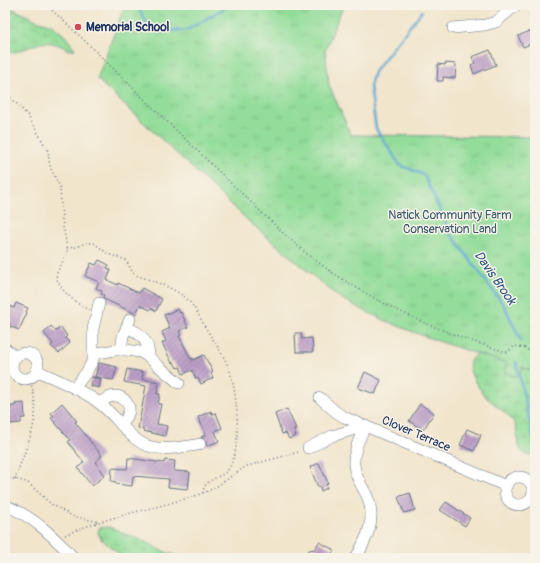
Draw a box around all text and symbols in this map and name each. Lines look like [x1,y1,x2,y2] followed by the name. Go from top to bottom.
[86,20,170,35] place label: Memorial School
[73,22,83,32] marker: Memorial School
[388,208,512,237] park label: Natick Community Farm Conservation Land
[471,248,520,309] water label: Davis Brook
[379,413,453,455] street label: Clover Terrace

